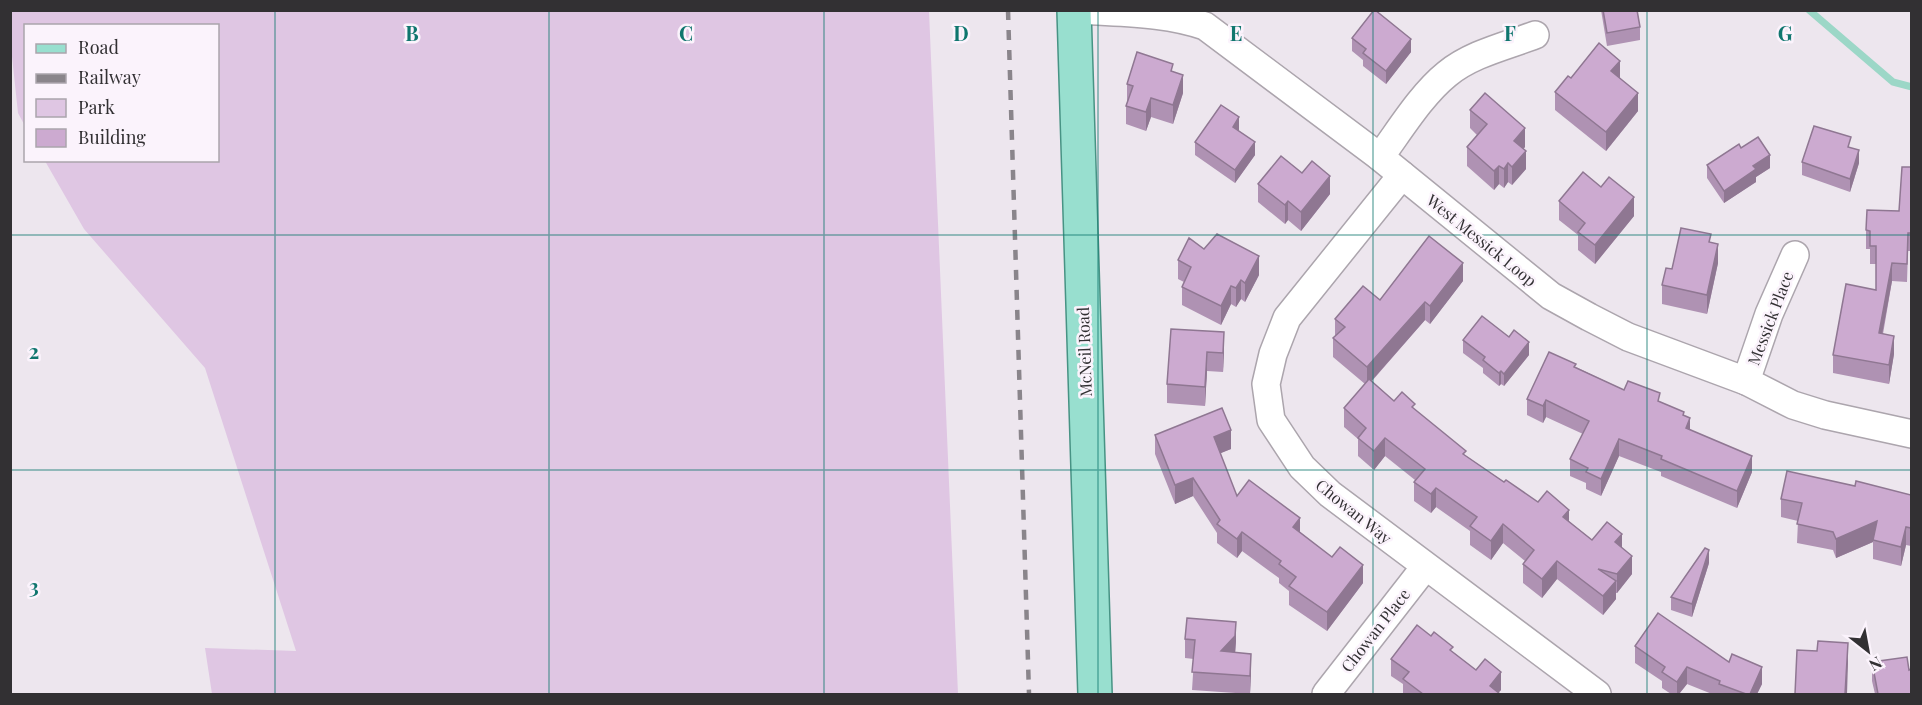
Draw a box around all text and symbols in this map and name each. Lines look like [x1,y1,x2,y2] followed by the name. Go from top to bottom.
[405,19,419,46] text: B
[679,19,693,46] text: C
[953,19,969,46] text: D
[1230,19,1242,46] text: E
[1504,19,1516,46] text: F
[1778,19,1793,46] text: G
[24,24,219,162] legend
[78,35,119,59] text: Road
[78,65,141,89] text: Railway
[78,95,115,119] text: Park
[78,125,146,149] text: Building
[1422,189,1541,291] street label: West Messick Loop
[1743,268,1797,368] street label: Messick Place
[1072,307,1096,397] street label: McNeil Road
[29,337,39,364] text: 2
[1312,474,1396,548] street label: Chowan Way
[29,572,39,599] text: 3
[1336,584,1414,676] street label: Chowan Place
[1838,621,1898,681] north arrow
[1865,652,1886,676] text: N

